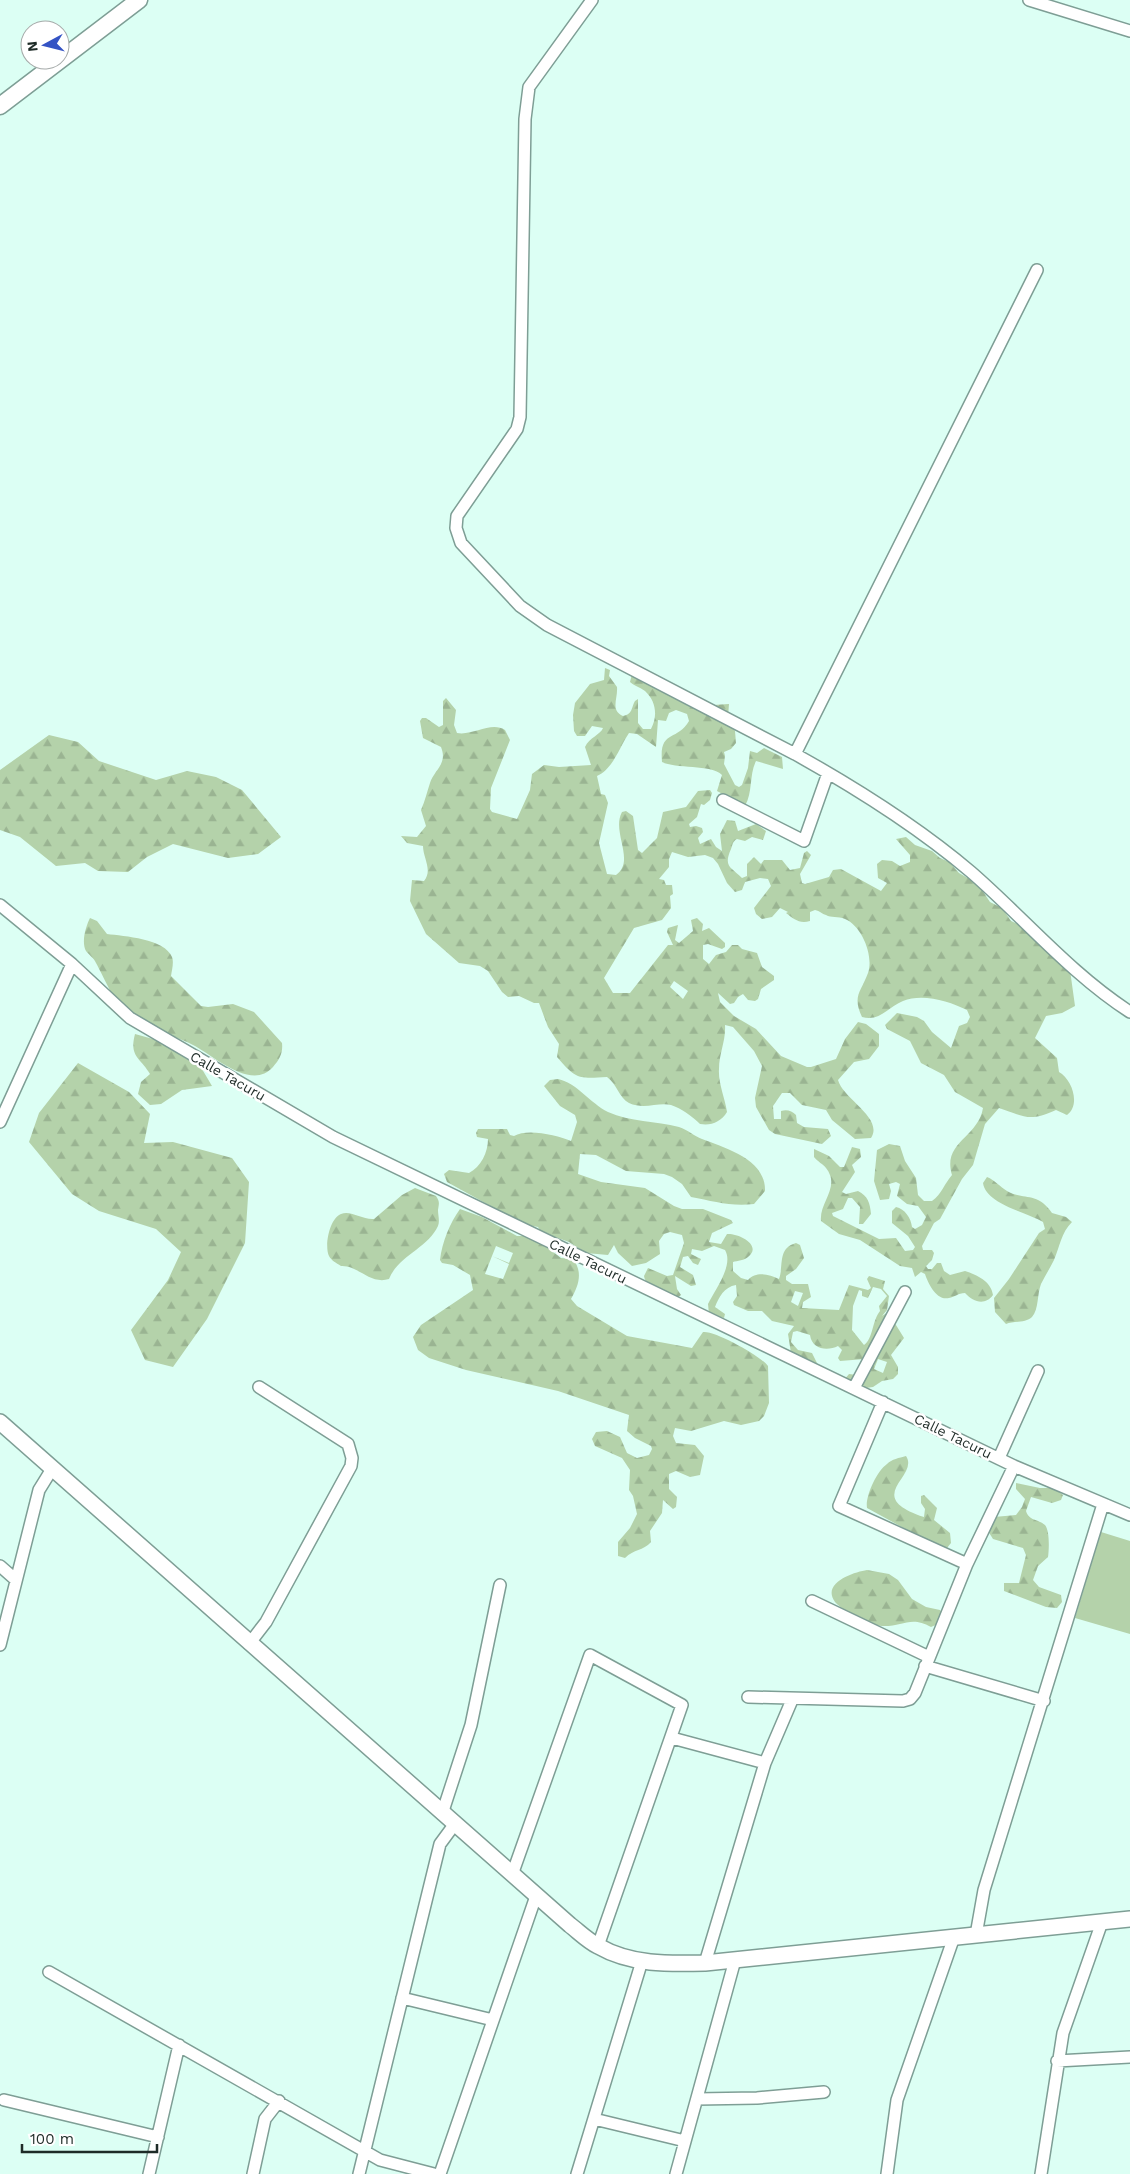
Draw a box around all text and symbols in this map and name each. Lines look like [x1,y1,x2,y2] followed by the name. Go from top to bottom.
[20,20,70,70] north arrow
[24,40,41,53] text: N
[187,1048,269,1104] street label: Calle Tacuru
[547,1235,629,1287] street label: Calle Tacuru
[912,1410,994,1462] street label: Calle Tacuru
[22,2122,158,2154] scale bar
[30,2130,74,2148] text: 100 m

